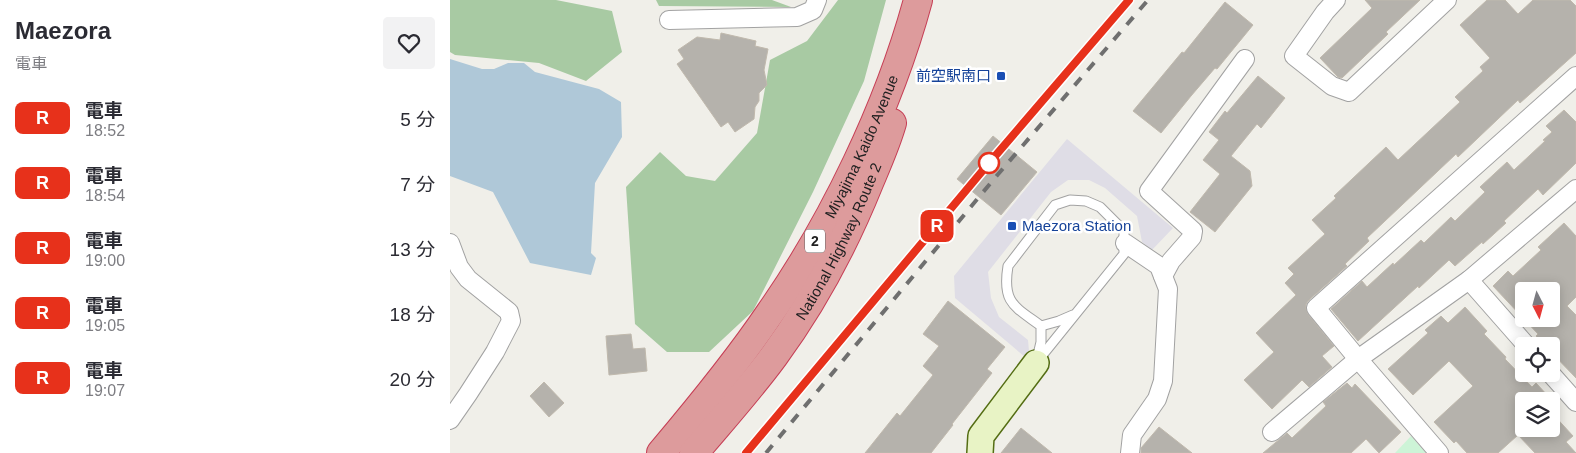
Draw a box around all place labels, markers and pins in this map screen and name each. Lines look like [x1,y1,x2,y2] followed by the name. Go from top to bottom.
[916,67,991,84] place label: 前空駅南口
[995,70,1007,82] marker: 前空駅南口
[978,152,1000,174] unlabelled marker
[1022,217,1131,234] place label: Maezora Station
[1006,220,1018,232] marker: Maezora Station

